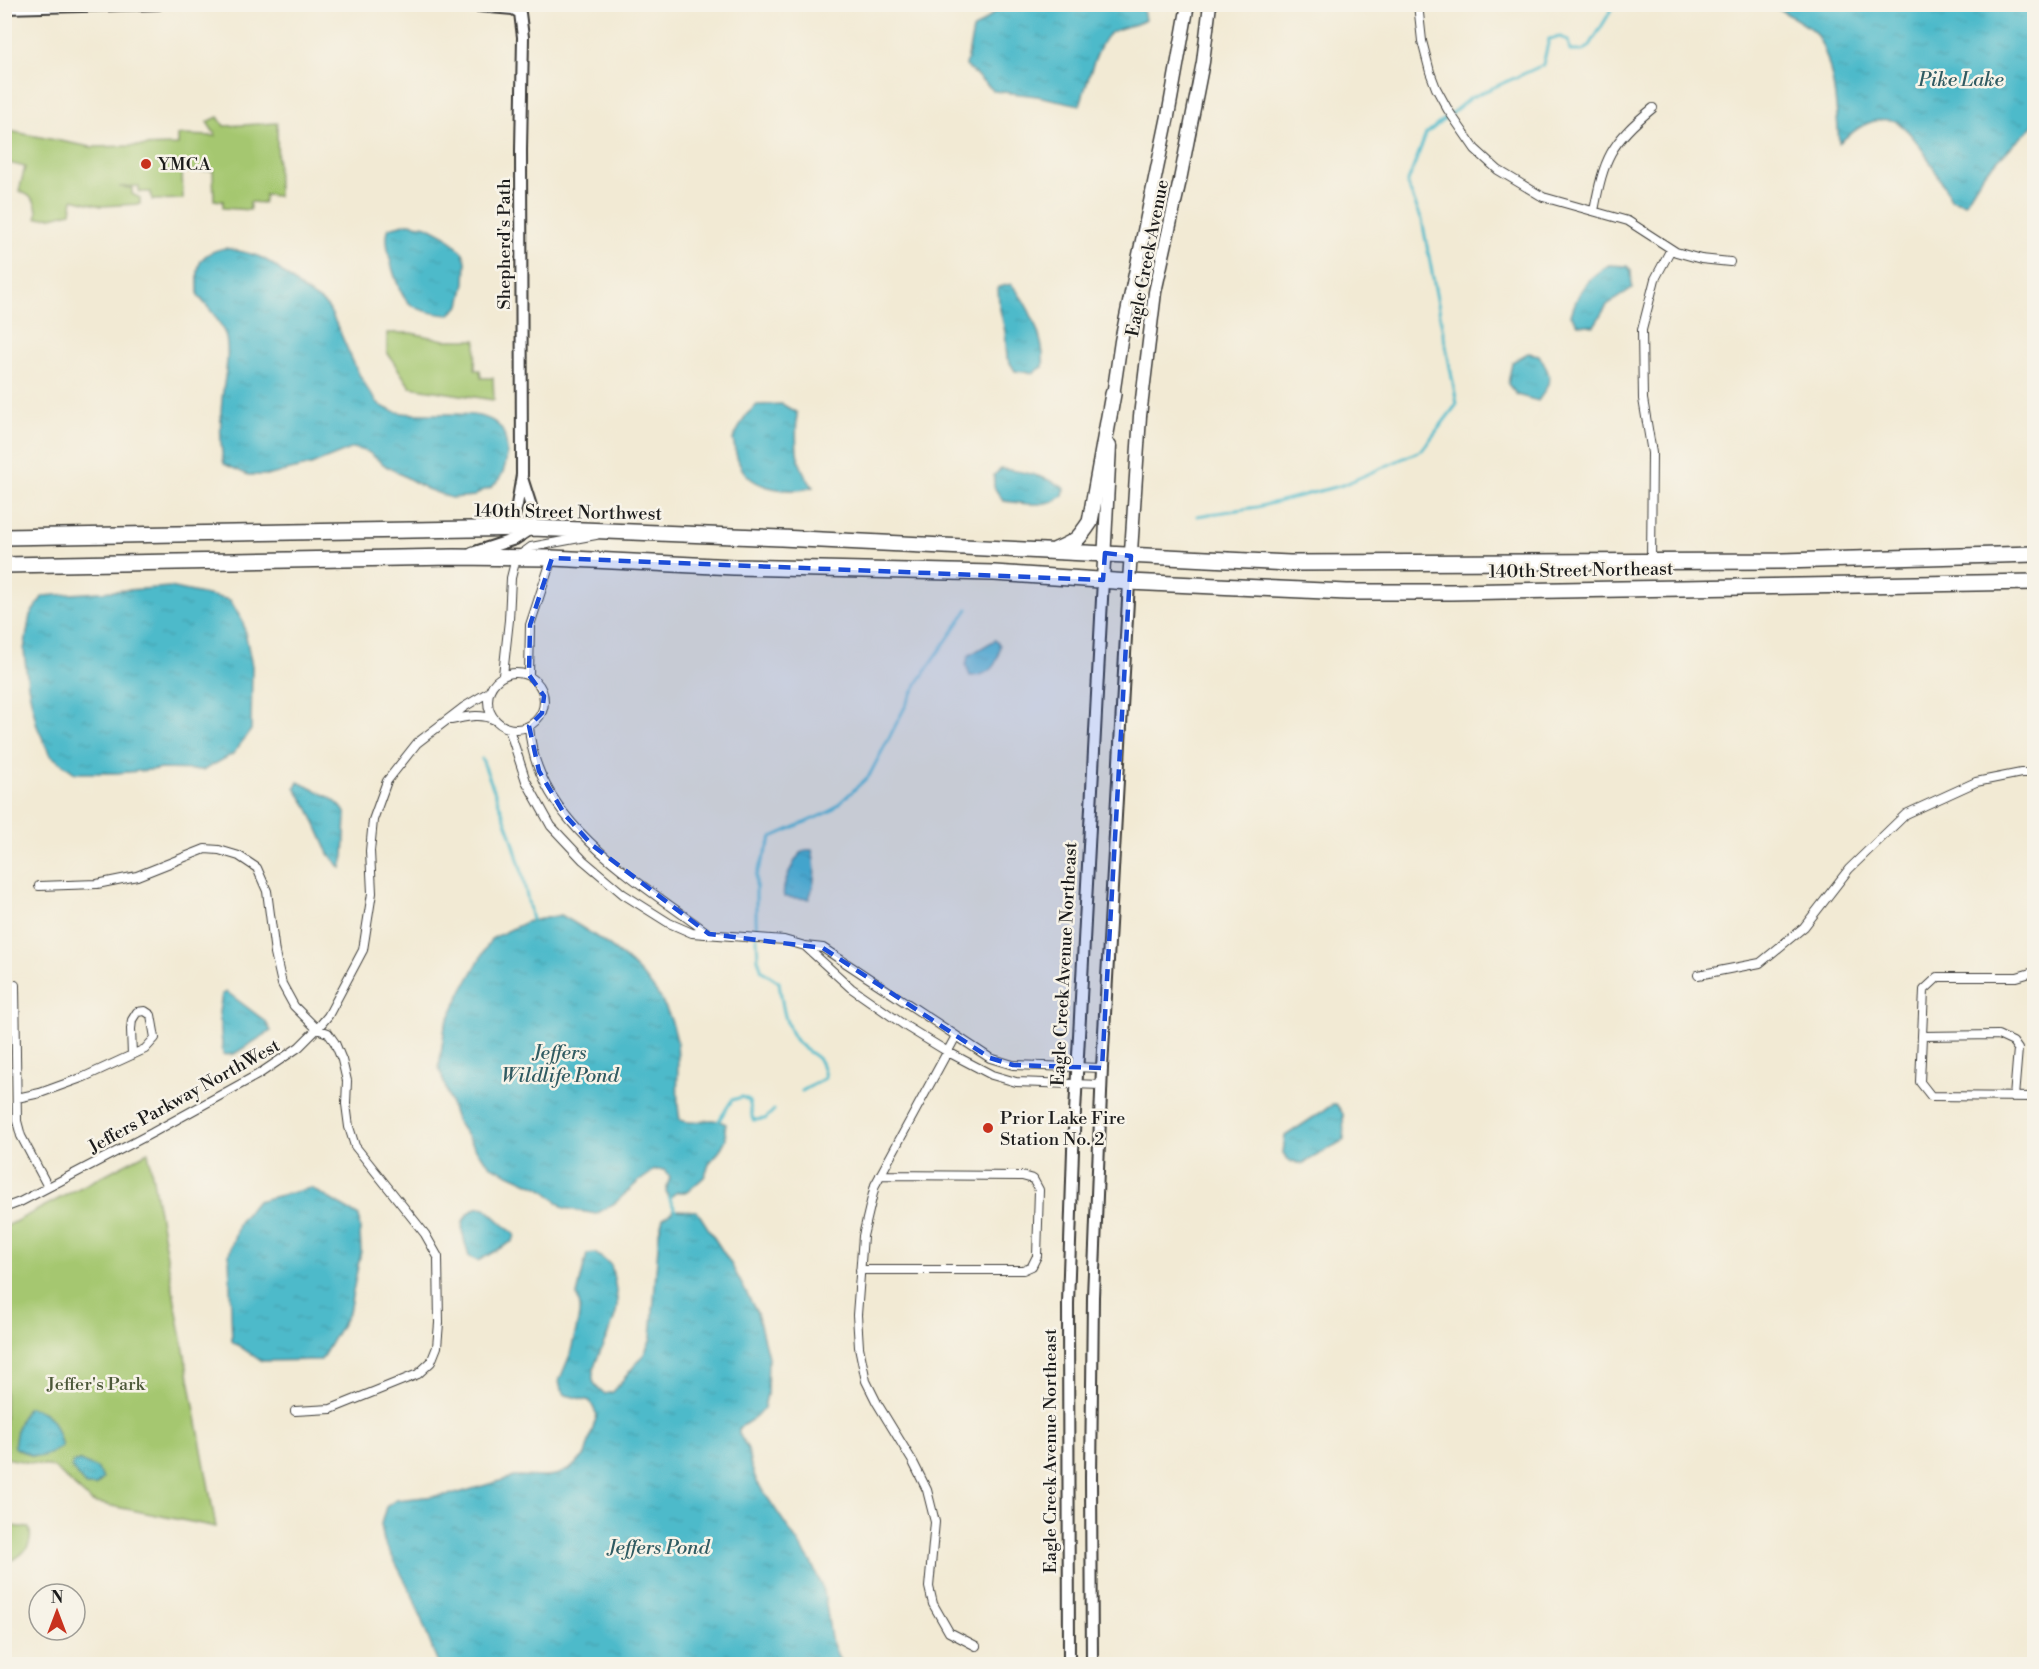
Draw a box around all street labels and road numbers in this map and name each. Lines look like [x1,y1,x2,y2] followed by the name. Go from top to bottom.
[493,178,516,310] street label: Shepherd's Path
[1121,178,1174,339] street label: Eagle Creek Avenue
[474,499,663,526] street label: 140th Street Northwest
[1488,557,1674,584] street label: 140th Street Northeast
[1047,841,1082,1087] street label: Eagle Creek Avenue Northeast
[84,1034,285,1159] street label: Jeffers Parkway NorthWest
[1039,1328,1062,1573] street label: Eagle Creek Avenue Northeast

